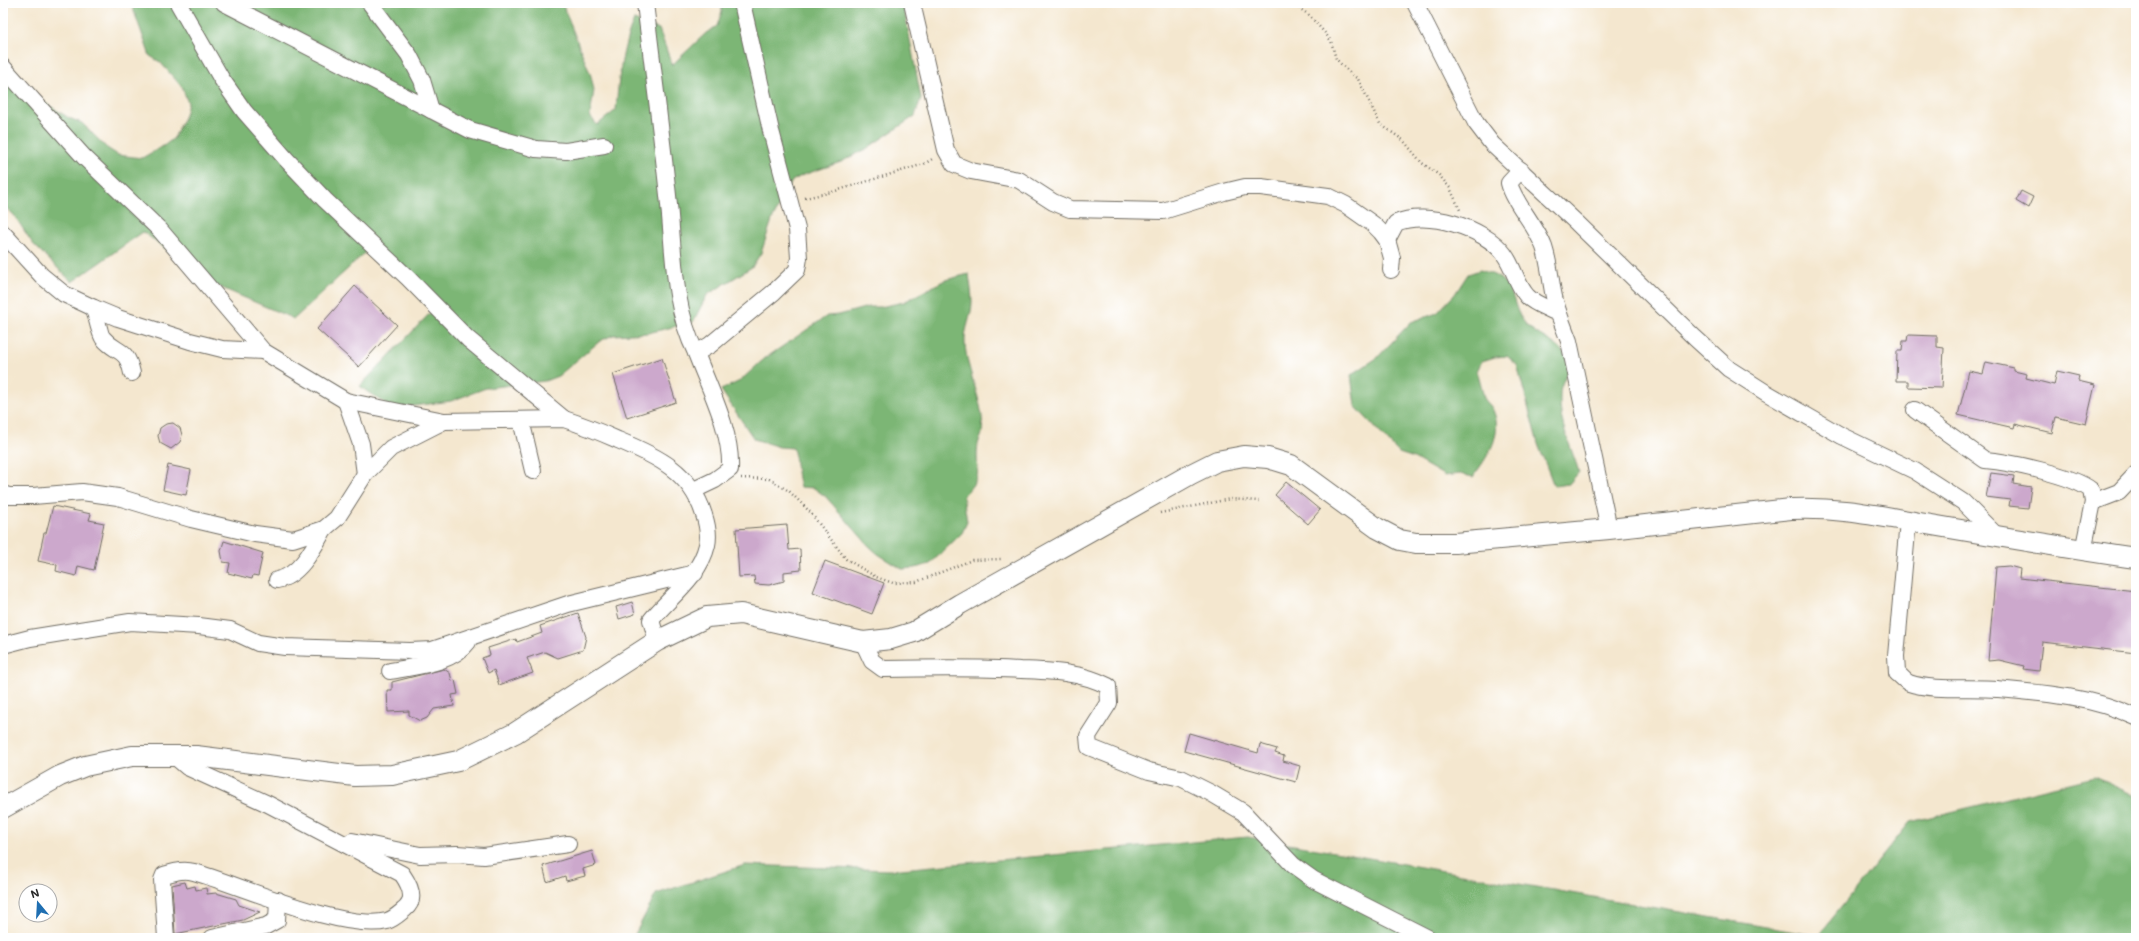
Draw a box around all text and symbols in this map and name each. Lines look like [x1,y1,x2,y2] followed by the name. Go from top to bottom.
[18,883,58,923] north arrow
[28,885,41,901] text: N

